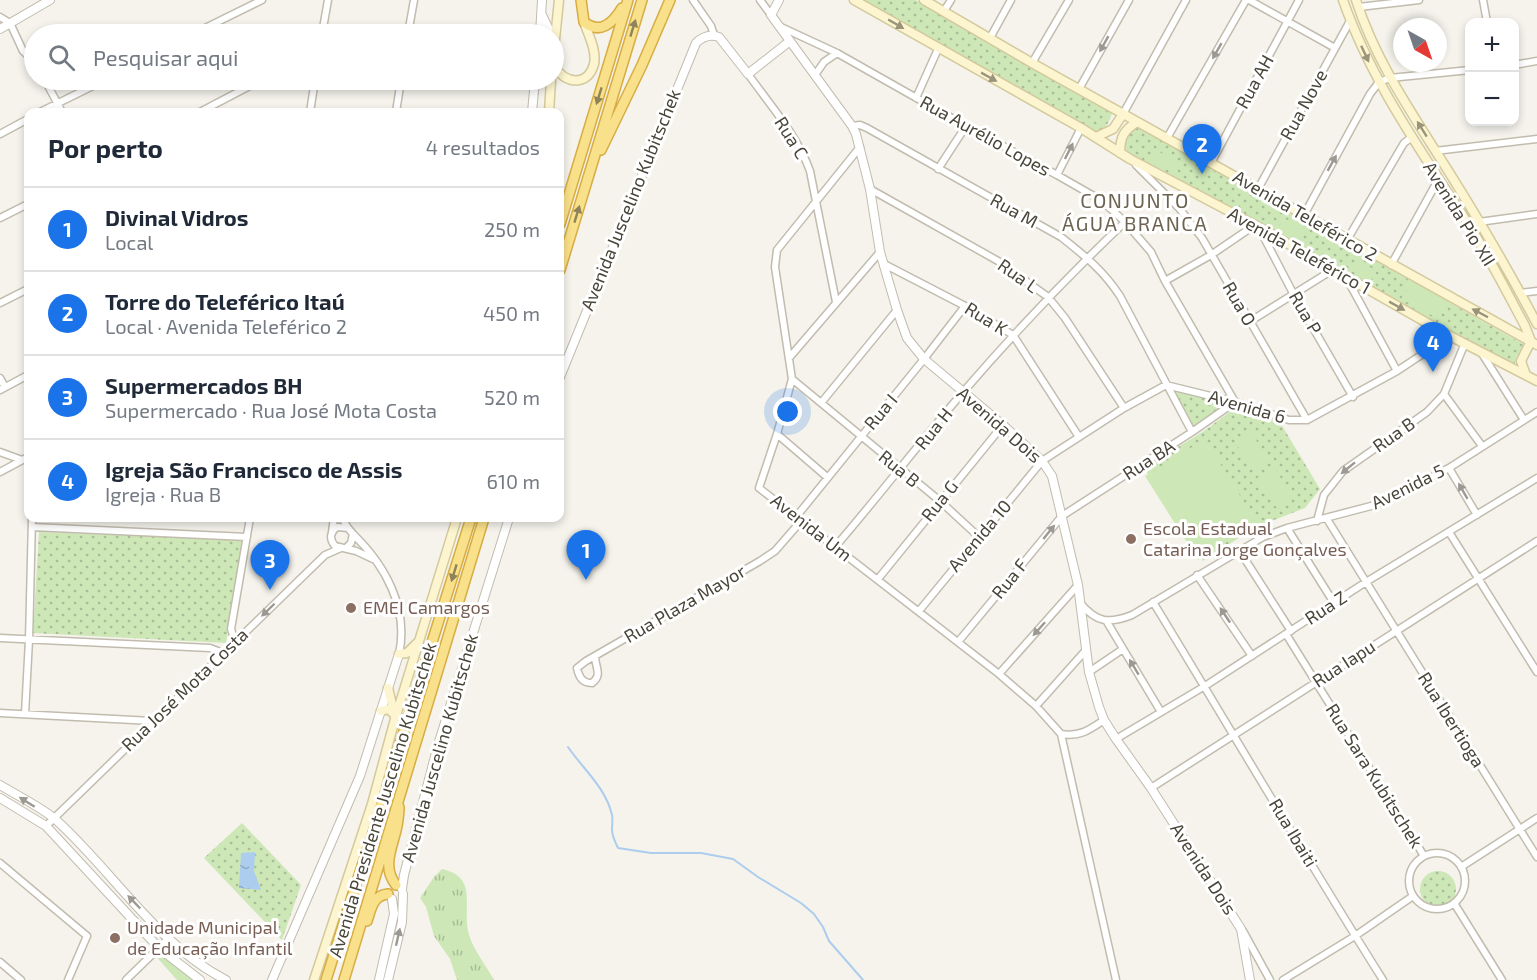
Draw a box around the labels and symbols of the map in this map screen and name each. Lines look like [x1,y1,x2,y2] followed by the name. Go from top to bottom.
[629,18,639,36] one-way arrow
[1393,18,1447,72] north arrow
[888,19,904,30] one-way arrow
[1099,36,1109,53] one-way arrow
[1211,43,1222,59] one-way arrow
[1360,46,1370,64] one-way arrow
[1230,51,1278,112] street label: Rua AH
[1275,65,1331,144] street label: Rua Nove
[981,72,998,82] one-way arrow
[576,86,685,313] street label: Avenida Juscelino Kubitschek
[594,87,603,105] one-way arrow
[916,90,1055,180] street label: Rua Aurélio Lopes
[770,112,813,163] street label: Rua C
[1416,121,1427,137] one-way arrow
[1182,124,1222,174] pin: 2
[1064,143,1074,160] one-way arrow
[1327,155,1337,172] one-way arrow
[1419,157,1501,270] street label: Avenida Pio XII
[1229,165,1382,265] street label: Avenida Teleférico 2
[987,188,1042,232] street label: Rua M
[1062,188,1208,235] district label: CONJUNTO ÁGUA BRANCA
[1224,202,1375,299] street label: Avenida Teleférico 1
[573,205,582,223] one-way arrow
[994,253,1043,297] street label: Rua L
[1219,278,1261,329] street label: Rua O
[1285,287,1327,338] street label: Rua P
[961,297,1012,340] street label: Rua K
[1389,301,1406,311] one-way arrow
[1471,308,1488,318] one-way arrow
[1414,322,1452,372] pin: 4
[953,382,1046,467] street label: Avenida Dois
[1206,385,1288,428] street label: Avenida 6
[859,389,902,434] street label: Rua I
[773,397,802,426] your location
[910,403,957,454] street label: Rua H
[1368,412,1419,457] street label: Rua B
[1118,434,1179,484] street label: Rua BA
[875,445,925,491] street label: Rua B
[1367,459,1448,513] street label: Avenida 5
[1340,461,1356,474] one-way arrow
[916,475,962,525] street label: Rua G
[1458,483,1469,499] one-way arrow
[767,489,857,566] street label: Avenida Um
[943,495,1016,576] street label: Avenida 10
[1143,517,1347,561] place label: Escola Estadual Catarina Jorge Gonçalves
[1042,525,1055,540] one-way arrow
[566,530,606,580] pin: 1
[1124,532,1138,546] marker: Escola Estadual Catarina Jorge Gonçalves
[250,540,290,590] pin: 3
[987,554,1032,603] street label: Rua F
[620,559,749,647] street label: Rua Plaza Mayor
[449,564,458,582] one-way arrow
[1300,586,1351,629] street label: Rua Z
[363,596,490,618] place label: EMEI Camargos
[344,601,358,615] marker: EMEI Camargos
[261,603,275,617] one-way arrow
[1219,608,1231,624] one-way arrow
[1033,621,1046,636] one-way arrow
[117,623,252,755] street label: Rua José Mota Costa
[396,631,482,865] street label: Avenida Juscelino Kubitschek
[1308,635,1379,692] street label: Rua Iapu
[323,639,441,960] street label: Avenida Presidente Juscelino Kubitschek
[1128,659,1139,675] one-way arrow
[1414,668,1490,771] street label: Rua Ibertioga
[1322,699,1428,852] street label: Rua Sara Kubitschek
[1265,794,1323,871] street label: Rua Ibaiti
[19,796,35,807] one-way arrow
[1166,818,1242,918] street label: Avenida Dois
[127,894,141,909] one-way arrow
[127,916,293,960] place label: Unidade Municipal de Educação Infantil
[394,928,404,946] one-way arrow
[108,931,122,945] marker: Unidade Municipal de Educação Infantil

